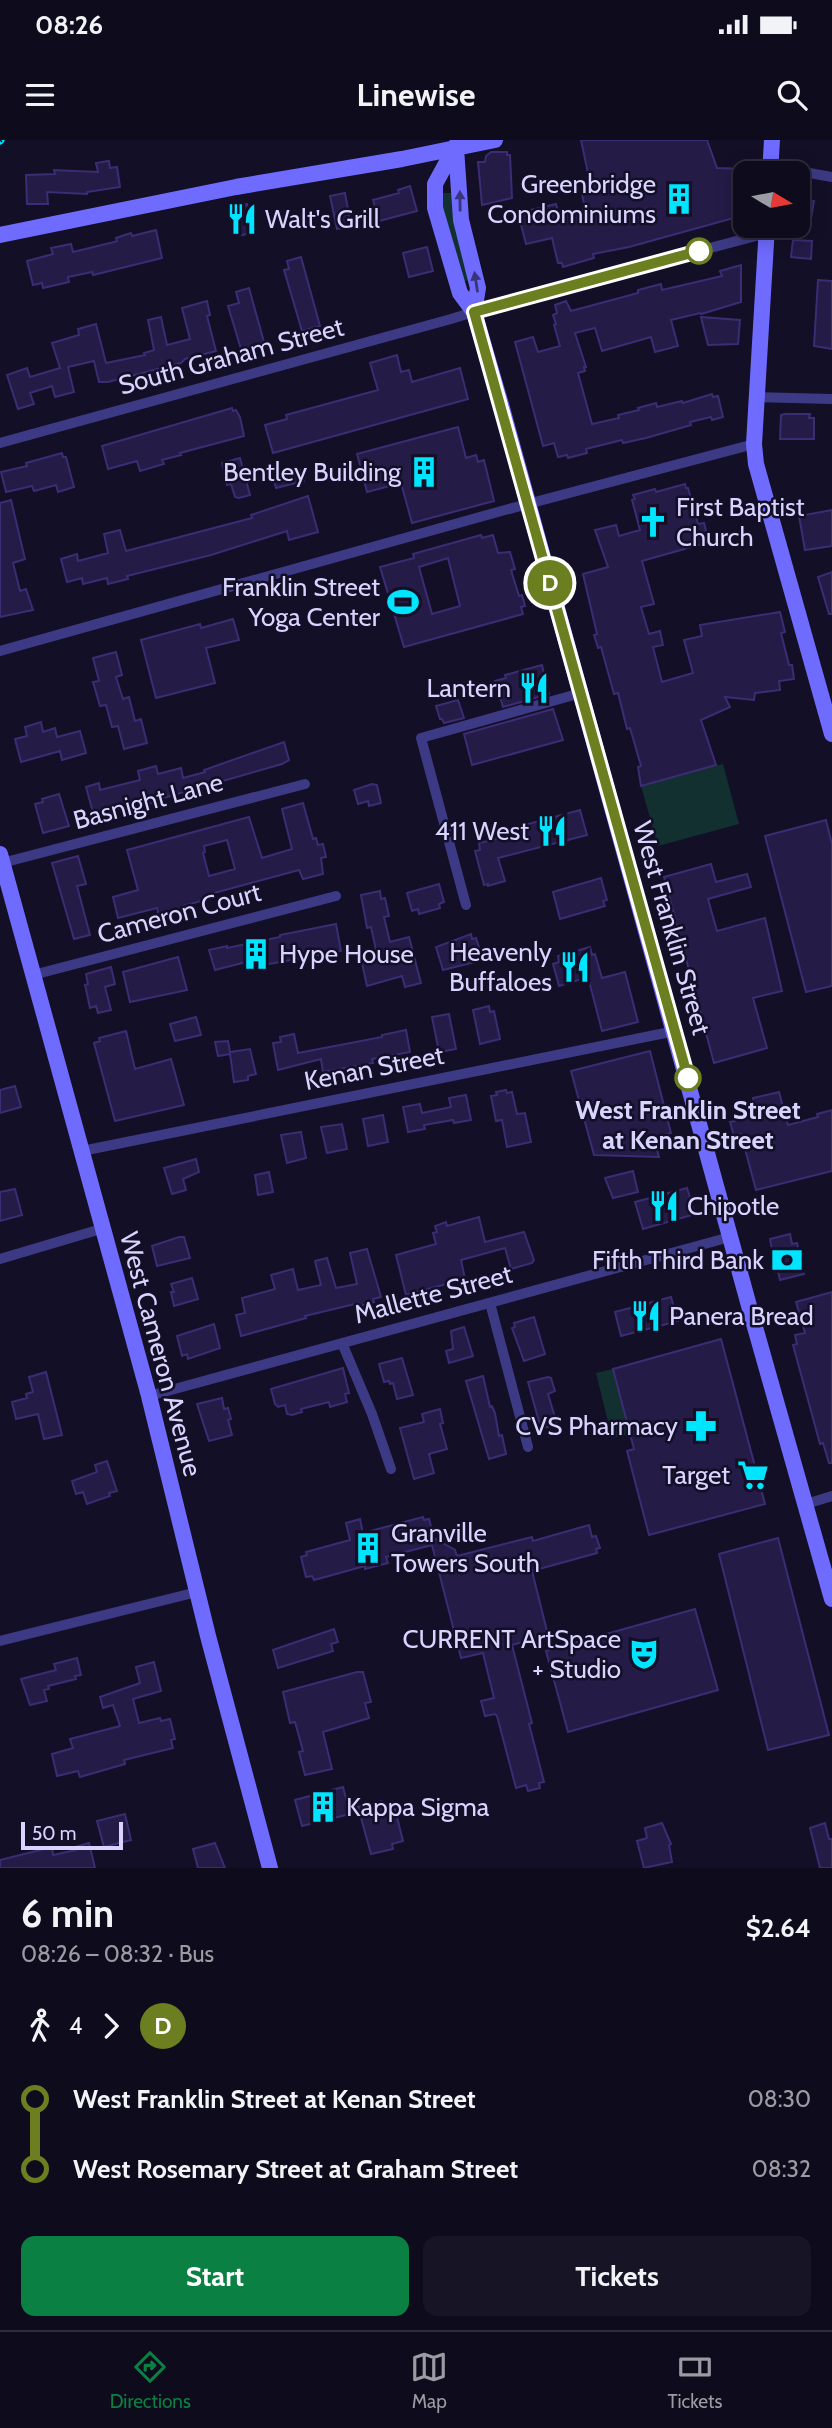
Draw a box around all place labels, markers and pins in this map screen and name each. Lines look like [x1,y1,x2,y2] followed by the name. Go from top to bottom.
[487,168,656,230] place label: Greenbridge Condominiums
[662,182,696,216] building icon: Greenbridge Condominiums
[225,202,259,236] restaurant icon: Walt's Grill
[265,203,380,235] place label: Walt's Grill
[686,238,712,264] unlabelled marker
[407,455,441,489] building icon: Bentley Building
[223,456,402,488] place label: Bentley Building
[676,491,805,553] place label: First Baptist Church
[636,505,670,539] church icon: First Baptist Church
[222,571,381,633] place label: Franklin Street Yoga Center
[386,585,420,619] sports icon: Franklin Street Yoga Center
[517,671,551,705] restaurant icon: Lantern
[426,672,511,704] place label: Lantern
[535,814,569,848] restaurant icon: 411 West
[435,815,529,847] place label: 411 West
[449,936,552,998] place label: Heavenly Buffaloes
[239,937,273,971] building icon: Hype House
[279,938,414,970] place label: Hype House
[558,950,592,984] restaurant icon: Heavenly Buffaloes
[675,1065,701,1091] marker: West Franklin Street at Kenan Street
[575,1094,801,1156] place label: West Franklin Street at Kenan Street
[647,1189,681,1223] restaurant icon: Chipotle
[687,1190,779,1222] place label: Chipotle
[770,1243,804,1277] bank icon: Fifth Third Bank
[592,1244,764,1276] place label: Fifth Third Bank
[629,1299,663,1333] restaurant icon: Panera Bread
[669,1300,814,1332] place label: Panera Bread
[684,1409,718,1443] pharmacy icon: CVS Pharmacy
[515,1410,678,1442] place label: CVS Pharmacy
[736,1458,770,1492] supermarket icon: Target
[662,1459,730,1491] place label: Target
[391,1517,540,1579] place label: Granville Towers South
[351,1531,385,1565] building icon: Granville Towers South
[402,1623,621,1685] place label: CURRENT ArtSpace + Studio
[627,1637,661,1671] theatre icon: CURRENT ArtSpace + Studio
[306,1790,340,1824] building icon: Kappa Sigma
[346,1791,490,1823] place label: Kappa Sigma

